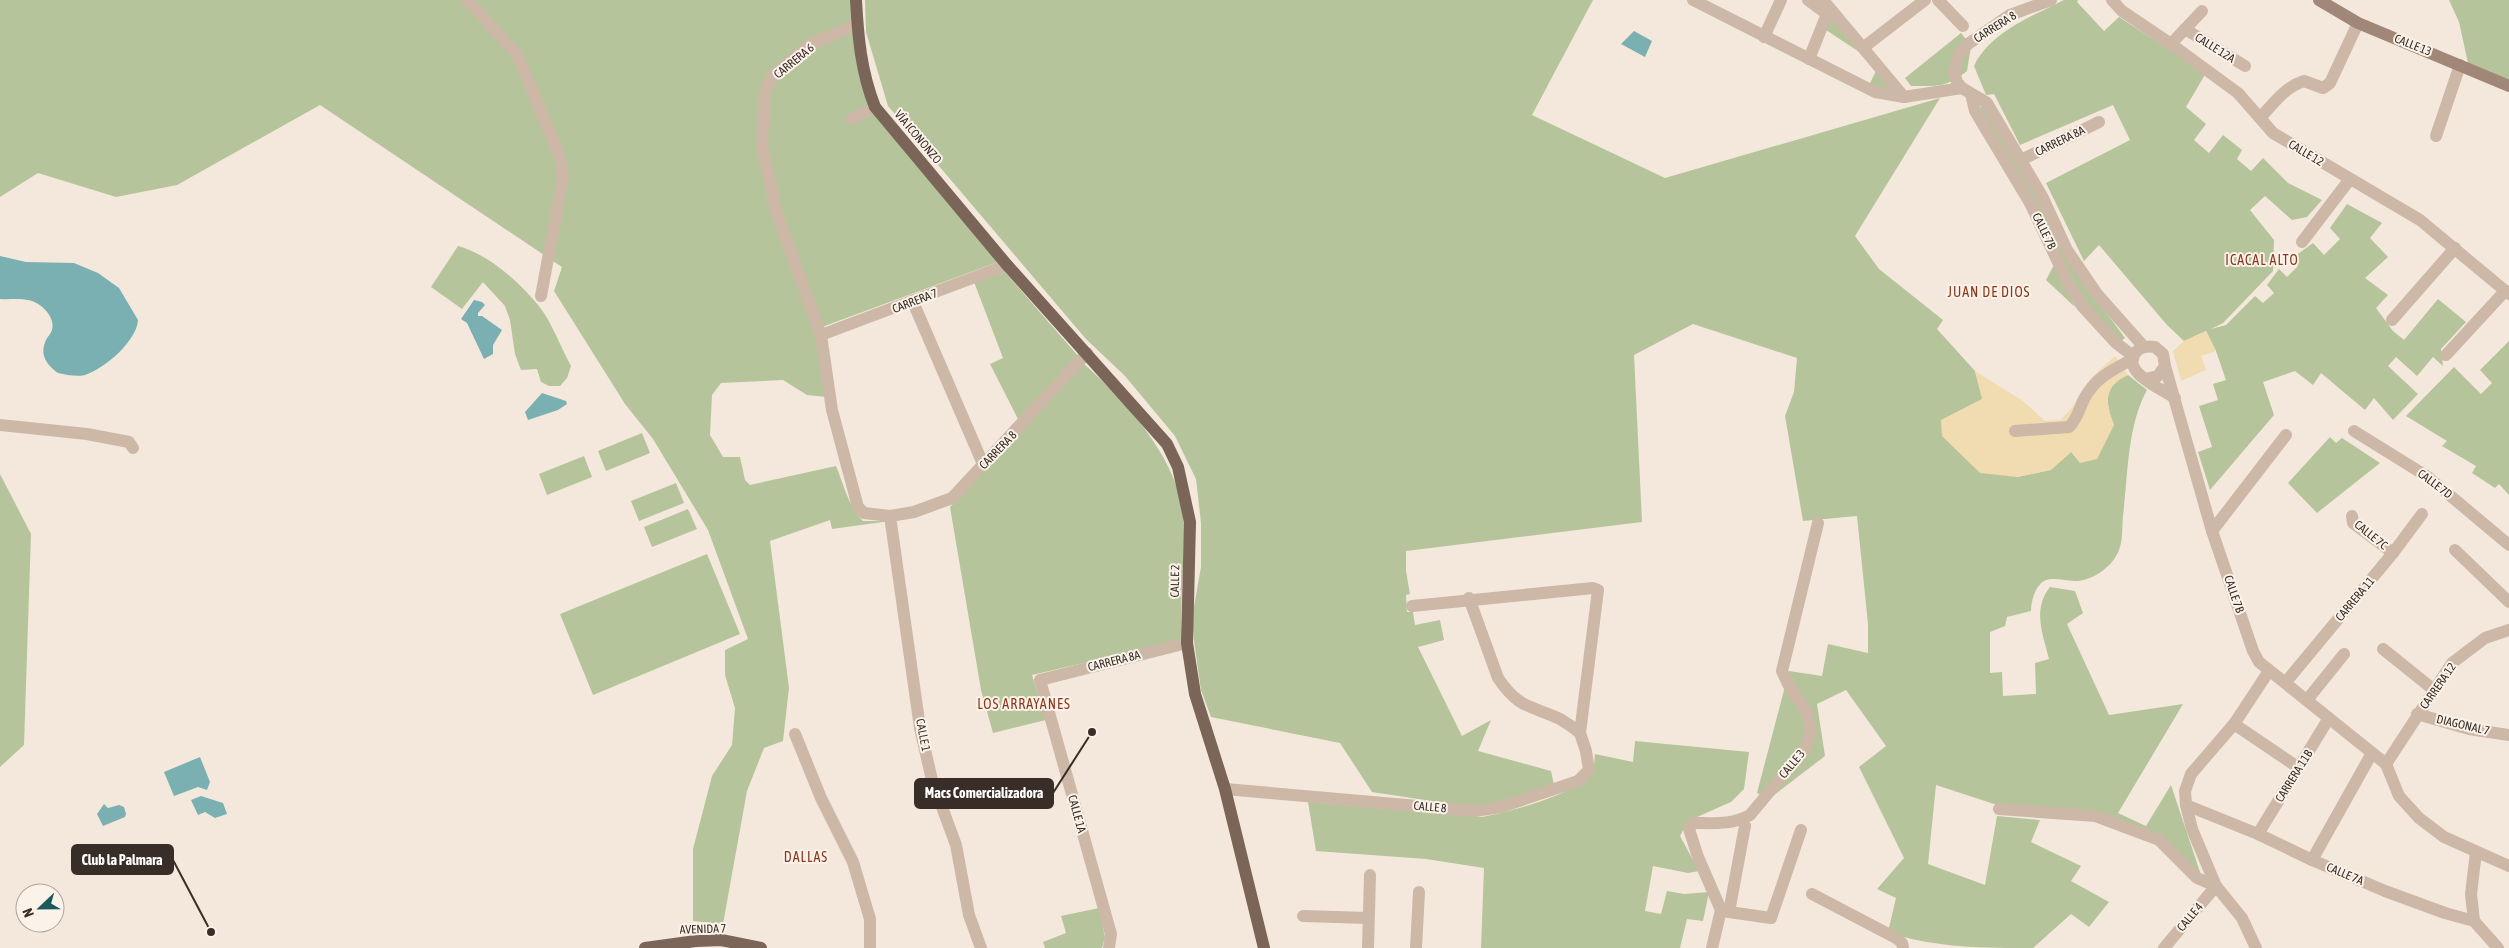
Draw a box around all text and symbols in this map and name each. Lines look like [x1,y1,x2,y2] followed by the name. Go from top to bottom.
[1971,8,2019,46] street label: CARRERA 8
[2192,30,2238,66] street label: CALLE 12A
[2392,31,2434,59] street label: CALLE 13
[771,40,817,81] street label: CARRERA 6
[892,107,944,167] street label: VÍA ICONONZO
[2033,123,2087,159] street label: CARRERA 8A
[2286,137,2326,169] street label: CALLE 12
[2029,211,2059,252] street label: CALLE 7B
[2225,252,2299,268] district label: ICACAL ALTO
[1948,284,2030,300] district label: JUAN DE DIOS
[890,286,940,316] street label: CARRERA 7
[976,428,1020,472] street label: CARRERA 8
[2415,466,2455,502] street label: CALLE 7D
[2352,517,2391,553] street label: CALLE 7C
[1168,564,1182,598] street label: CALLE 2
[2221,573,2247,615] street label: CALLE 7B
[2333,574,2378,624] street label: CARRERA 11
[1086,648,1142,674] street label: CARRERA 8A
[2417,660,2459,712] street label: CARRERA 12
[977,696,1071,712] district label: LOS ARRAYANES
[2435,712,2491,738] street label: DIAGONAL 7
[913,717,933,753] street label: CALLE 1
[1776,747,1808,781] street label: CALLE 3
[2272,747,2316,805] street label: CARRERA 11B
[915,779,1053,808] callout: Macs Comercializadora
[925,785,1044,801] text: Macs Comercializadora
[1065,793,1089,835] street label: CALLE 1A
[1413,799,1447,815] street label: CALLE 8
[72,845,173,874] callout: Club la Palmara
[784,849,828,865] district label: DALLAS
[81,852,163,868] text: Club la Palmara
[2324,860,2366,888] street label: CALLE 7A
[15,883,65,933] north arrow
[2174,900,2206,934] street label: CALLE 4
[19,906,37,920] text: N
[679,921,727,937] street label: AVENIDA 7

